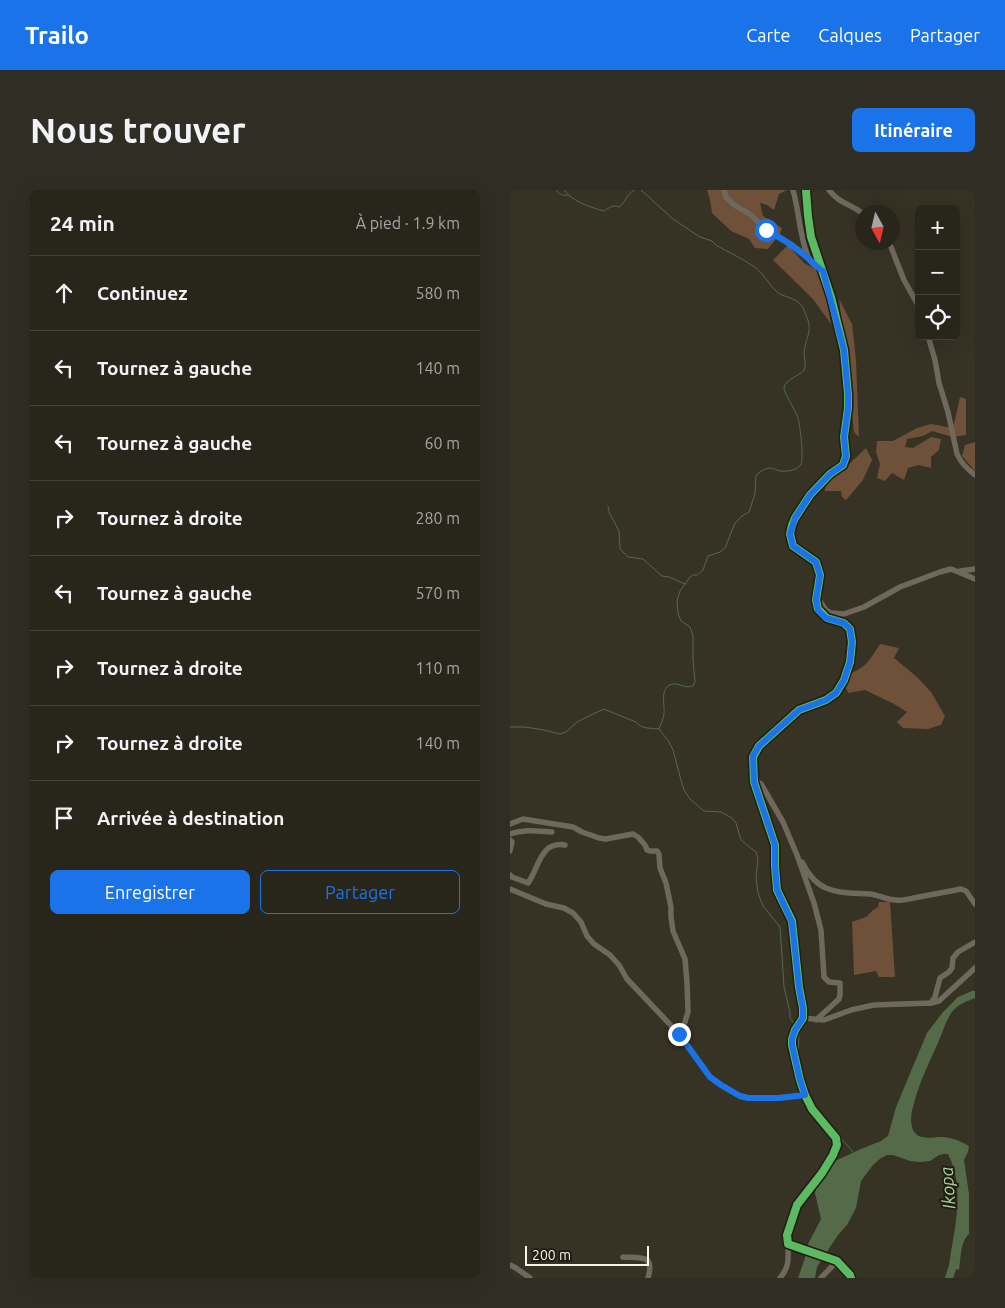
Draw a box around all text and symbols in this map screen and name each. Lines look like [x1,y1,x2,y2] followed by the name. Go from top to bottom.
[25,22,89,49] text: Trailo
[746,25,790,45] text: Carte
[818,25,882,45] text: Calques
[910,25,980,45] text: Partager
[852,108,975,152] button: Itinéraire
[30,110,246,150] text: Nous trouver
[855,205,900,250] north arrow
[915,205,960,340] map controls
[915,205,960,250] button: +
[50,211,115,235] text: 24 min
[356,214,460,232] text: À pied · 1.9 km
[755,219,778,242] route start
[915,250,960,295] button: −
[50,279,78,307] icon: ahead
[97,282,187,304] text: Continuez
[415,284,460,302] text: 580 m
[915,295,960,340] button: locate
[50,354,78,382] icon: left
[97,357,252,379] text: Tournez à gauche
[415,359,460,377] text: 140 m
[50,429,78,457] icon: left
[97,432,252,454] text: Tournez à gauche
[424,434,460,452] text: 60 m
[50,504,78,532] icon: right
[97,507,243,529] text: Tournez à droite
[415,509,460,527] text: 280 m
[50,579,78,607] icon: left
[97,582,252,604] text: Tournez à gauche
[415,584,460,602] text: 570 m
[50,654,78,682] icon: right
[97,657,243,679] text: Tournez à droite
[415,659,460,677] text: 110 m
[50,729,78,757] icon: right
[97,732,243,754] text: Tournez à droite
[415,734,460,752] text: 140 m
[50,804,78,832] icon: arrive
[97,807,284,829] text: Arrivée à destination
[50,870,250,914] button: Enregistrer
[260,870,460,914] button: Partager
[668,1023,691,1046] route end
[936,1166,958,1210] water label: Ikopa
[525,1243,649,1266] scale bar
[532,1247,571,1263] text: 200 m

